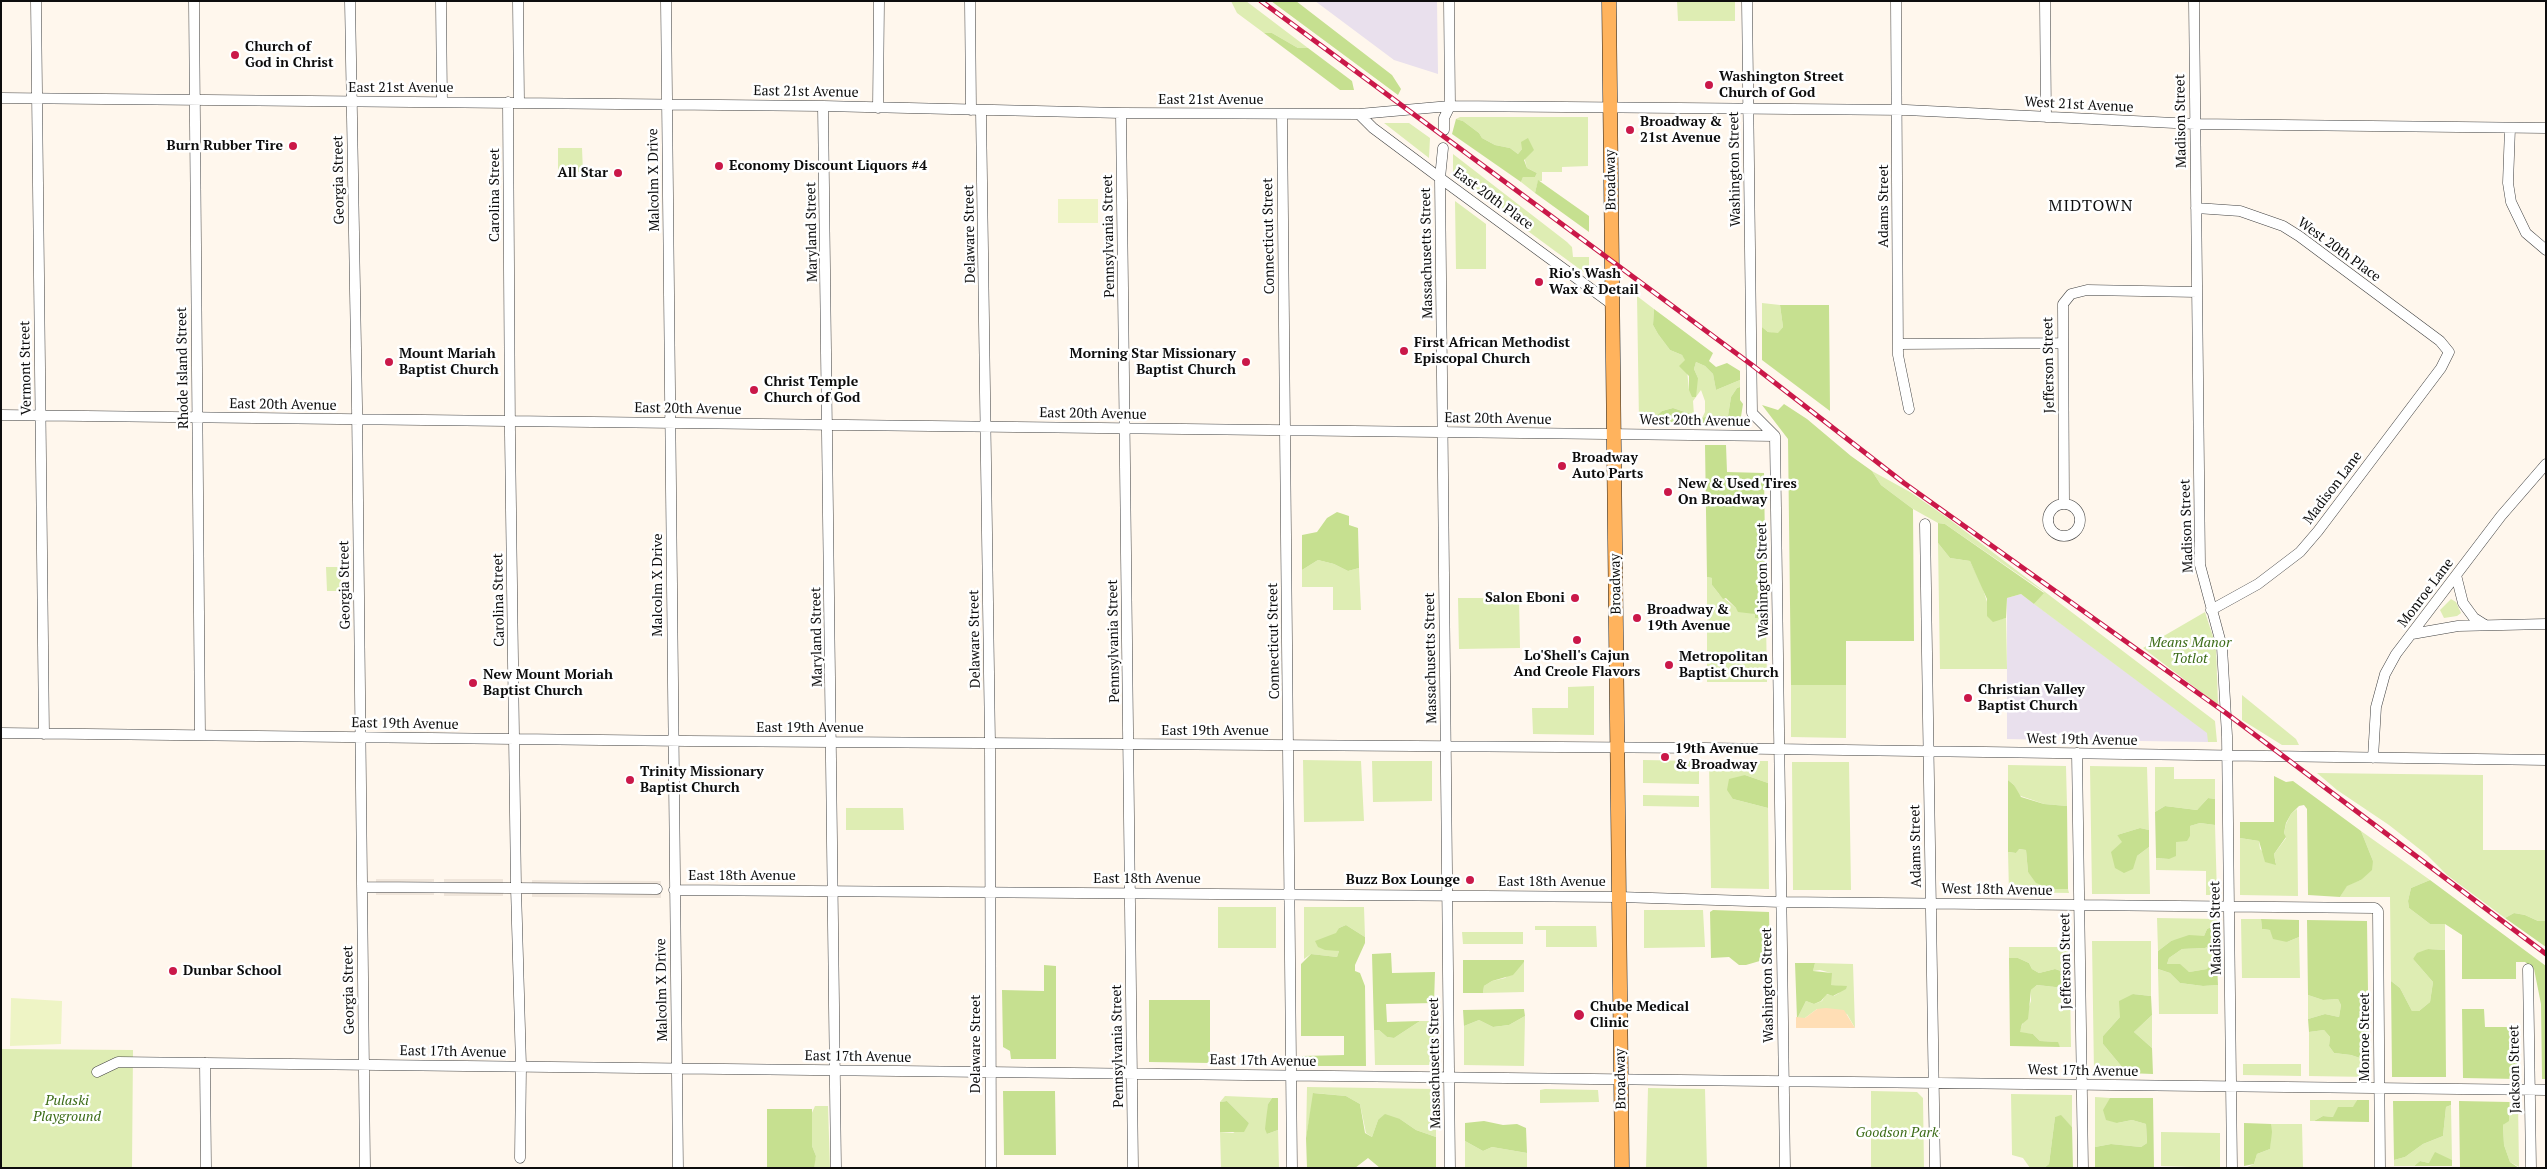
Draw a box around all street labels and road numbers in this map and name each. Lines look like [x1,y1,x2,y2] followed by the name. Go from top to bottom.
[2172,74,2190,168] street label: Madison Street
[348,80,454,96] street label: East 21st Avenue
[753,83,859,101] street label: East 21st Avenue
[1158,92,1264,108] street label: East 21st Avenue
[2024,94,2134,116] street label: West 21st Avenue
[1726,111,1744,227] street label: Washington Street
[645,128,663,232] street label: Malcolm X Drive
[330,135,348,225] street label: Georgia Street
[487,148,503,242] street label: Carolina Street
[1602,149,1620,211] street label: Broadway
[1450,164,1536,234] street label: East 20th Place
[1876,164,1892,248] street label: Adams Street
[1100,174,1118,298] street label: Pennsylvania Street
[1260,178,1278,294] street label: Connecticut Street
[803,182,821,282] street label: Maryland Street
[961,185,979,283] street label: Delaware Street
[1417,187,1437,319] street label: Massachusetts Street
[2294,214,2384,286] street label: West 20th Place
[174,307,192,429] street label: Rhode Island Street
[2040,317,2058,413] street label: Jefferson Street
[17,320,35,416] street label: Vermont Street
[229,396,337,414] street label: East 20th Avenue
[634,400,742,418] street label: East 20th Avenue
[1039,405,1147,423] street label: East 20th Avenue
[1444,410,1552,428] street label: East 20th Avenue
[1639,412,1751,430] street label: West 20th Avenue
[2300,448,2366,528] street label: Madison Lane
[2177,479,2197,573] street label: Madison Street
[1754,522,1772,638] street label: Washington Street
[650,533,666,637] street label: Malcolm X Drive
[336,540,354,630] street label: Georgia Street
[490,553,508,647] street label: Carolina Street
[1607,553,1625,615] street label: Broadway
[2395,555,2457,631] street label: Monroe Lane
[1105,579,1123,703] street label: Pennsylvania Street
[1265,583,1283,699] street label: Connecticut Street
[808,587,826,687] street label: Maryland Street
[966,590,984,688] street label: Delaware Street
[1421,592,1441,724] street label: Massachusetts Street
[351,715,459,733] street label: East 19th Avenue
[756,720,864,736] street label: East 19th Avenue
[1161,723,1269,739] street label: East 19th Avenue
[2026,731,2138,749] street label: West 19th Avenue
[1907,804,1925,888] street label: Adams Street
[688,868,796,884] street label: East 18th Avenue
[1093,871,1201,887] street label: East 18th Avenue
[1498,874,1606,890] street label: East 18th Avenue
[1941,881,2053,899] street label: West 18th Avenue
[2207,881,2225,975] street label: Madison Street
[2057,913,2075,1009] street label: Jefferson Street
[1759,927,1777,1043] street label: Washington Street
[653,938,671,1042] street label: Malcolm X Drive
[340,945,358,1035] street label: Georgia Street
[1109,984,1127,1108] street label: Pennsylvania Street
[2357,992,2373,1082] street label: Monroe Street
[968,995,984,1093] street label: Delaware Street
[1425,997,1445,1129] street label: Massachusetts Street
[2506,1025,2524,1113] street label: Jackson Street
[399,1043,507,1061] street label: East 17th Avenue
[804,1048,912,1066] street label: East 17th Avenue
[1612,1048,1630,1110] street label: Broadway
[1209,1052,1317,1070] street label: East 17th Avenue
[2027,1062,2139,1080] street label: West 17th Avenue

